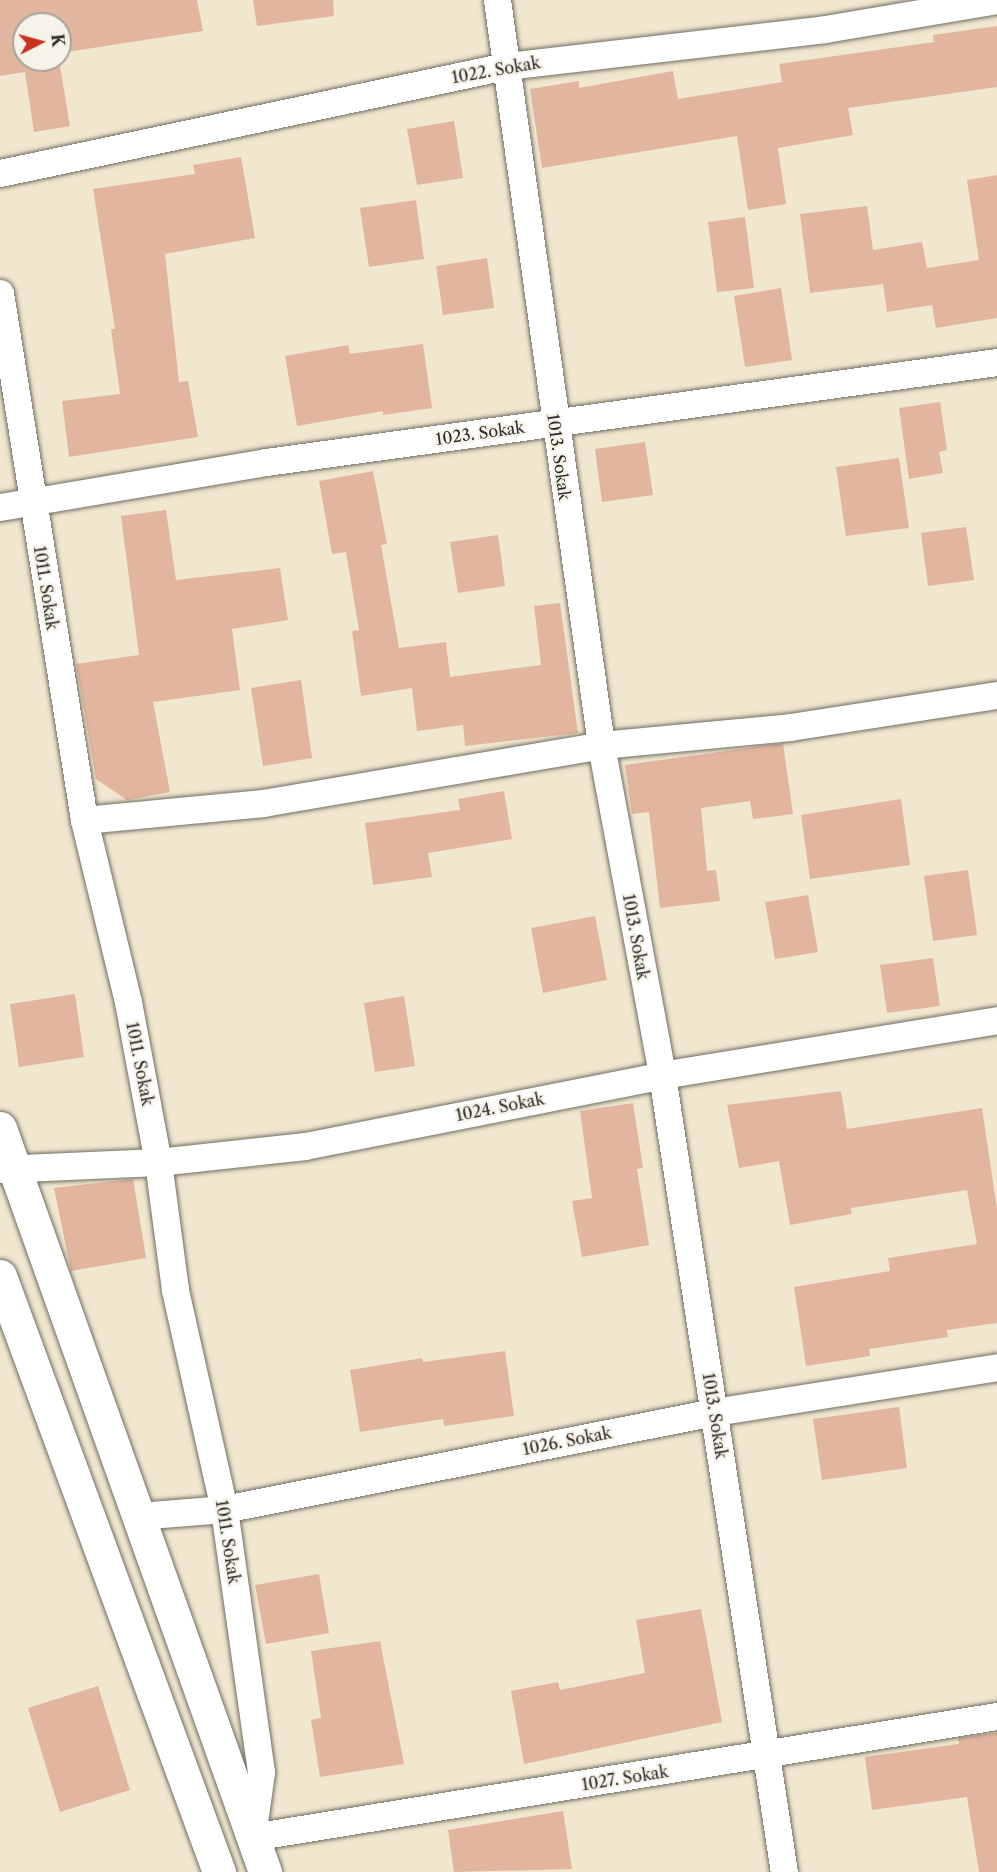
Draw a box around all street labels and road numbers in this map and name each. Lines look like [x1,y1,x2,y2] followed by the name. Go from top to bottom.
[450,53,542,87] street label: 1022. Sokak
[543,413,575,501] street label: 1013. Sokak
[434,417,526,449] street label: 1023. Sokak
[30,545,62,631] street label: 1011. Sokak
[619,893,653,981] street label: 1013. Sokak
[122,1021,158,1107] street label: 1011. Sokak
[454,1089,546,1125] street label: 1024. Sokak
[699,1372,731,1460] street label: 1013. Sokak
[521,1423,613,1459] street label: 1026. Sokak
[212,1499,244,1585] street label: 1011. Sokak
[580,1762,670,1794] street label: 1027. Sokak

